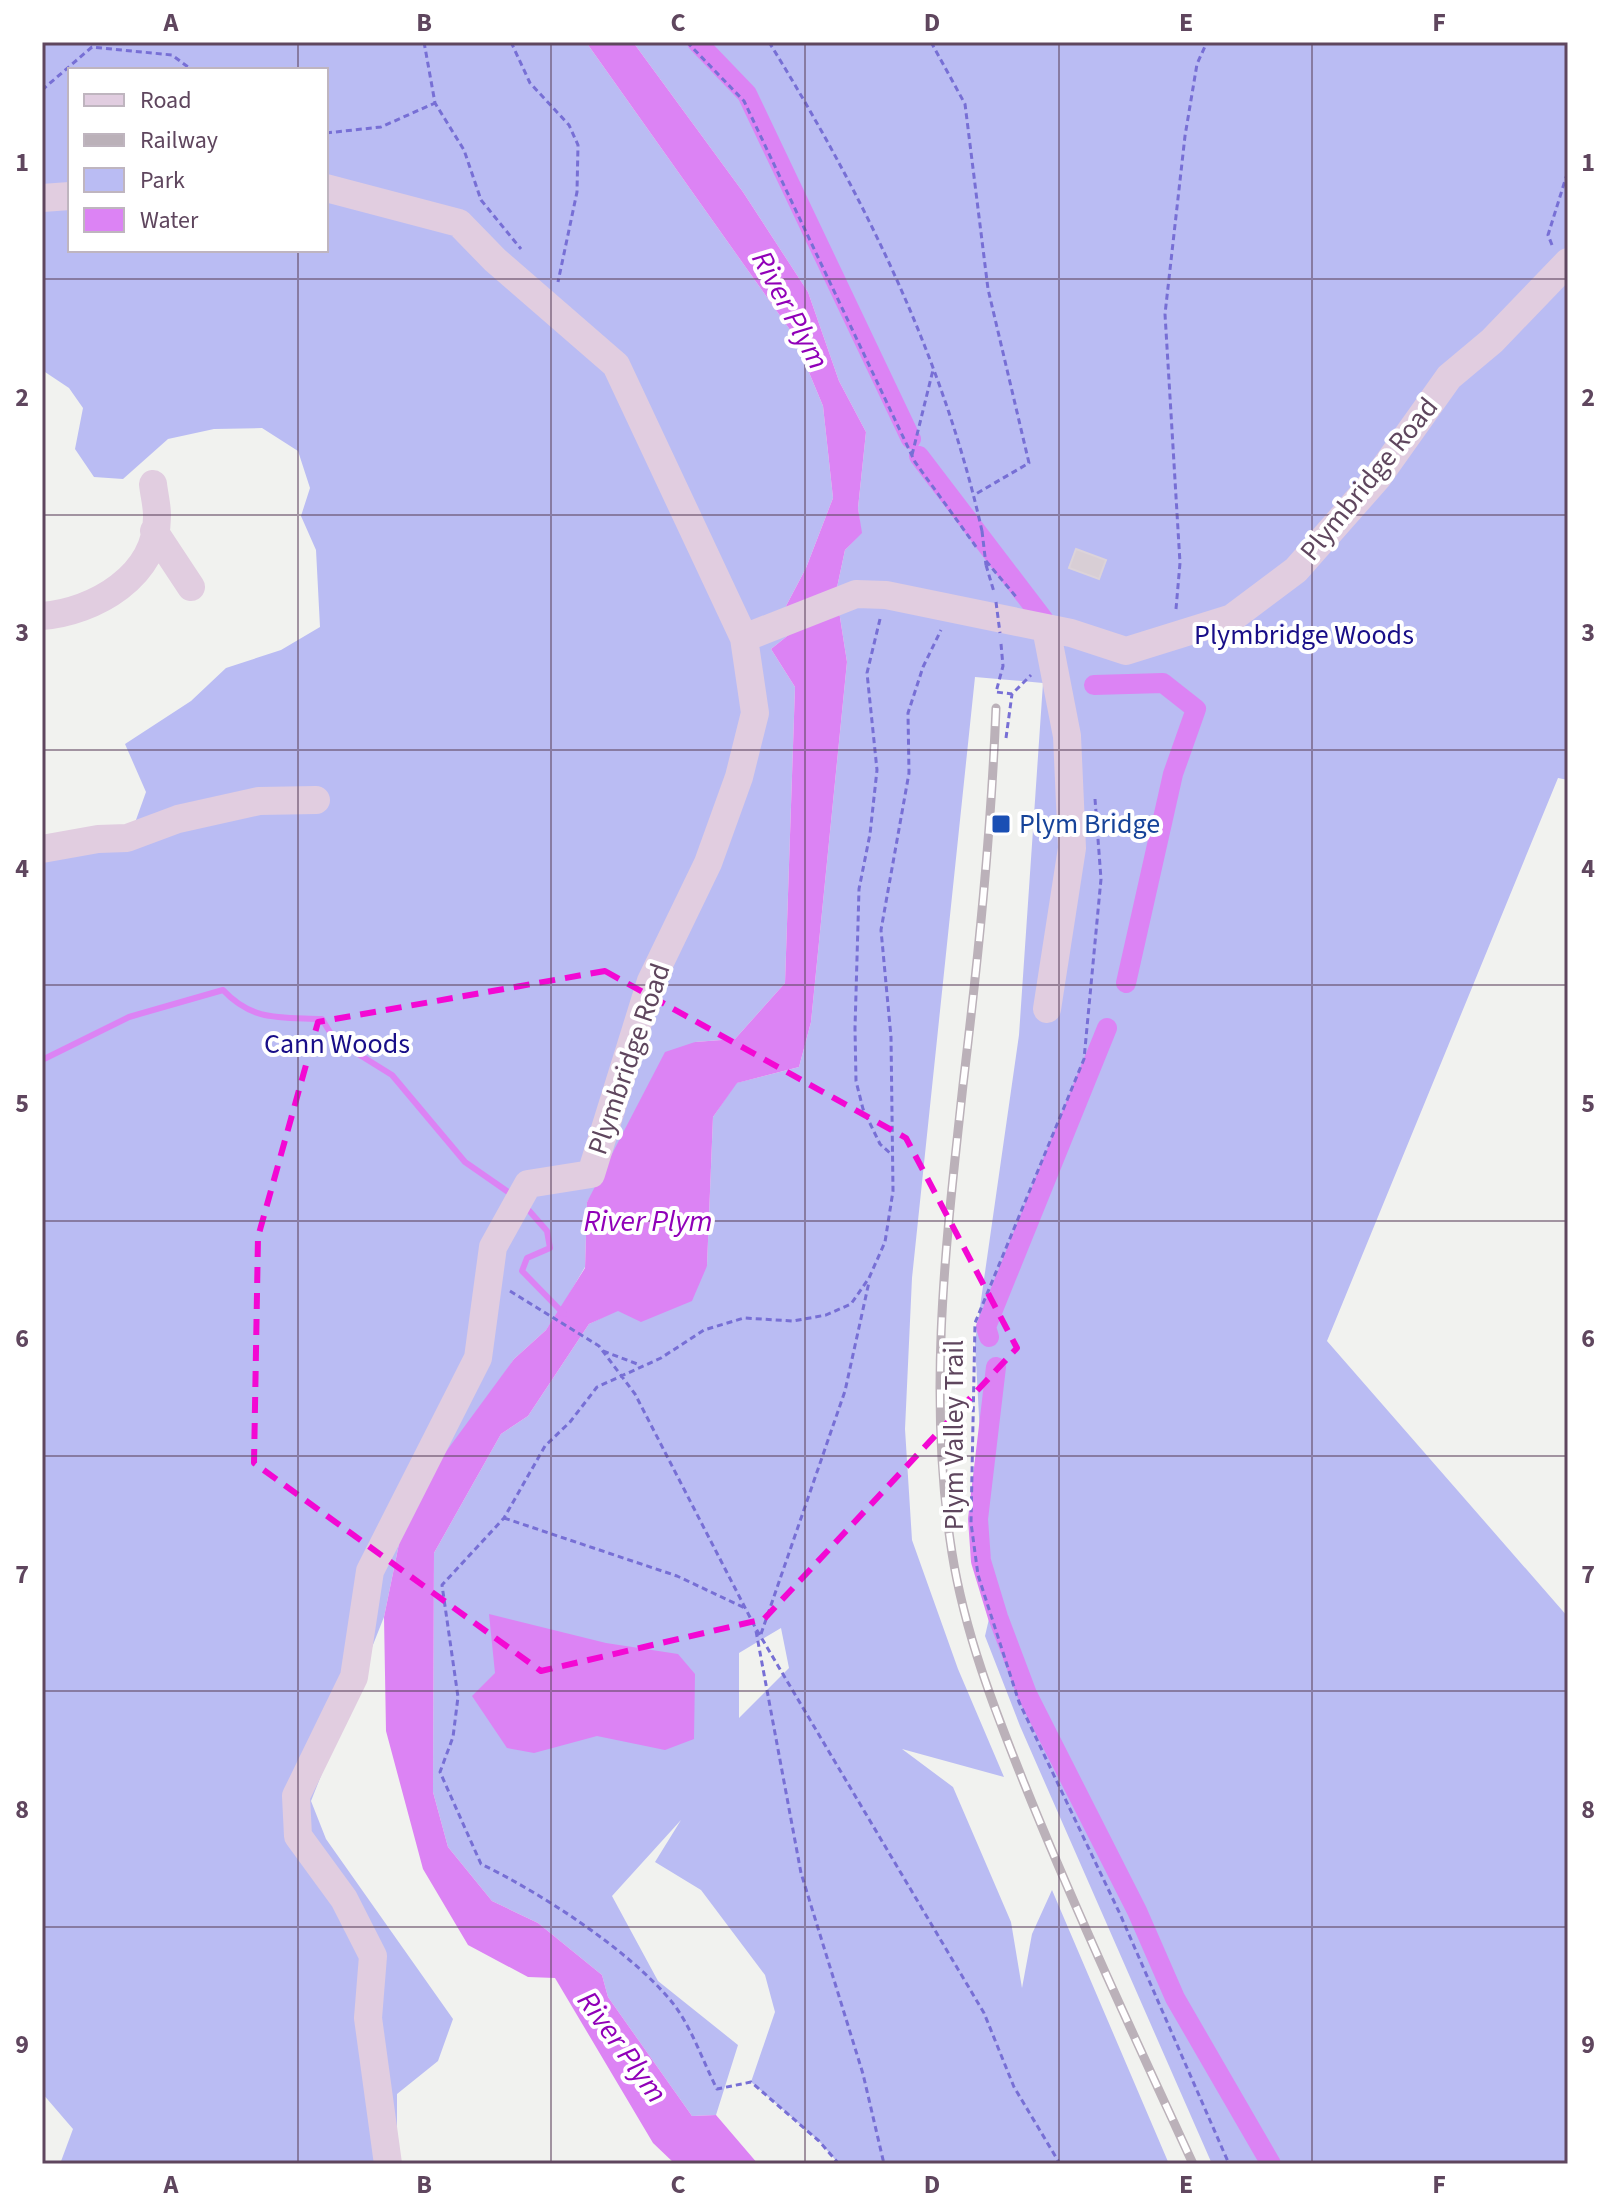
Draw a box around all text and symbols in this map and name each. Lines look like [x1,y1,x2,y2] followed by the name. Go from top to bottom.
[163,4,180,41] text: A
[416,4,432,41] text: B
[670,4,686,41] text: C
[924,4,940,41] text: D
[1179,4,1193,41] text: E
[1432,4,1446,41] text: F
[68,68,328,252] legend
[140,83,192,118] text: Road
[140,123,218,158] text: Railway
[15,144,29,181] text: 1
[1581,144,1595,181] text: 1
[140,163,185,198] text: Park
[140,203,199,238] text: Water
[741,243,839,377] water label: River Plym
[15,379,29,416] text: 2
[1581,379,1595,416] text: 2
[1290,389,1448,569] street label: Plymbridge Road
[15,614,29,651] text: 3
[1581,614,1595,651] text: 3
[1194,615,1414,655] park label: Plymbridge Woods
[1019,804,1160,844] place label: Plym Bridge
[990,813,1012,835] marker: Plym Bridge
[15,850,29,887] text: 4
[1581,850,1595,887] text: 4
[577,958,681,1160] street label: Plymbridge Road
[264,1024,410,1064] park label: Cann Woods
[15,1085,29,1122] text: 5
[1581,1085,1595,1122] text: 5
[583,1200,713,1243] water label: River Plym
[15,1320,29,1357] text: 6
[1581,1320,1595,1357] text: 6
[934,1340,974,1530] street label: Plym Valley Trail
[15,1556,29,1593] text: 7
[1581,1556,1595,1593] text: 7
[15,1791,29,1828] text: 8
[1581,1791,1595,1828] text: 8
[567,1982,677,2112] water label: River Plym
[15,2026,29,2063] text: 9
[1581,2026,1595,2063] text: 9
[163,2166,180,2203] text: A
[416,2166,432,2203] text: B
[670,2166,686,2203] text: C
[924,2166,940,2203] text: D
[1179,2166,1193,2203] text: E
[1432,2166,1446,2203] text: F

